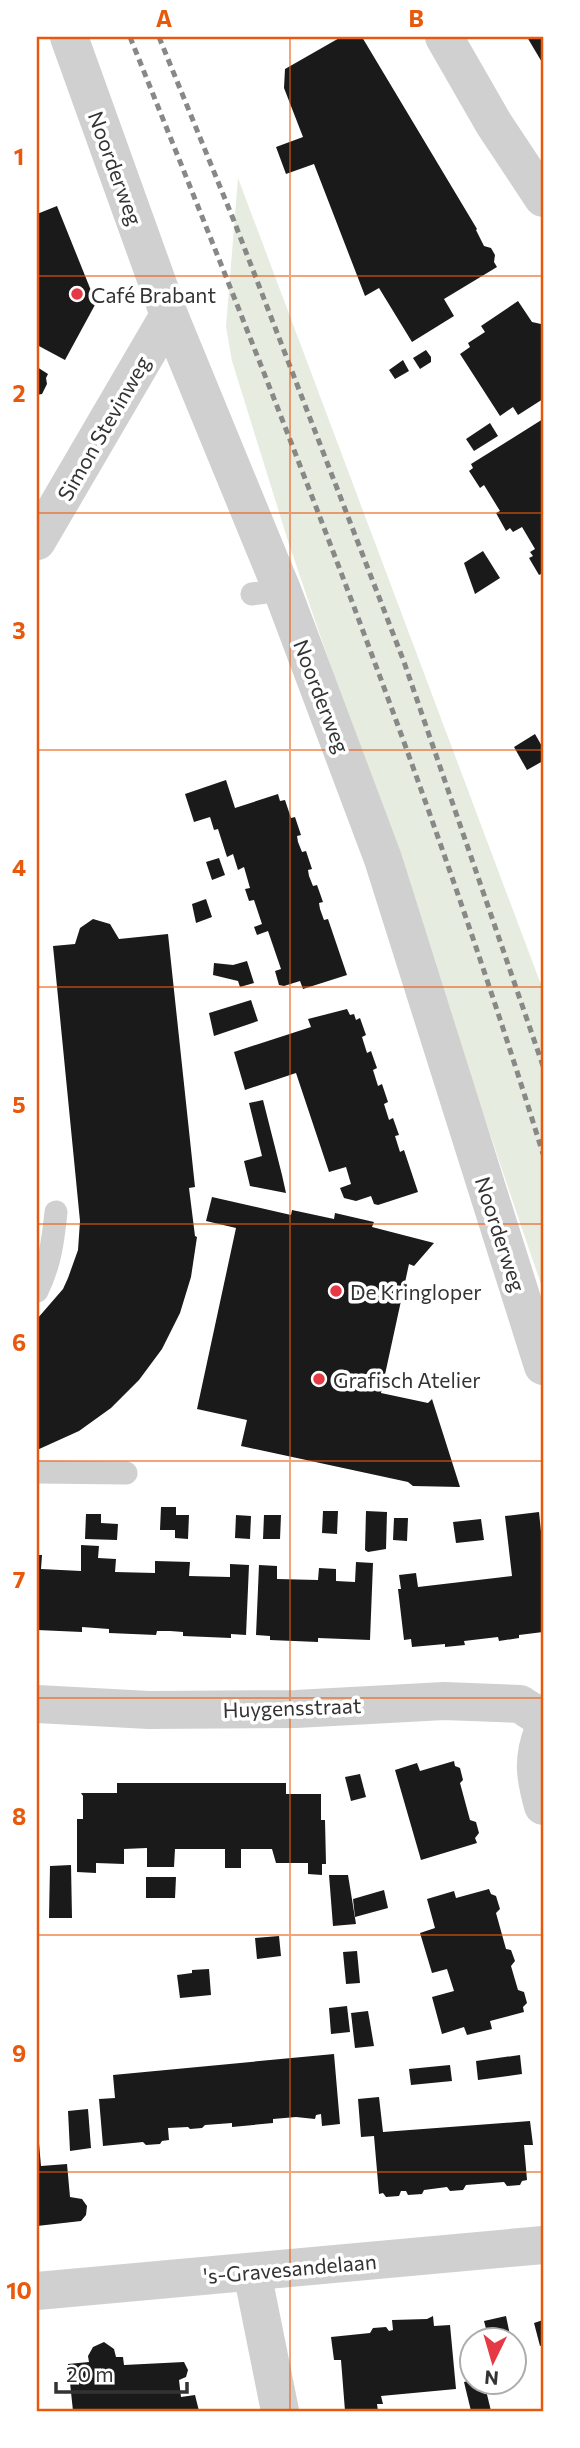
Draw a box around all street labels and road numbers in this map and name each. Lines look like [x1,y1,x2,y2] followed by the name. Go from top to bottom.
[84,108,148,228] street label: Noorderweg
[51,351,155,505] street label: Simon Stevinweg
[289,636,355,756] street label: Noorderweg
[471,1173,531,1295] street label: Noorderweg
[222,1692,362,1722] street label: Huygensstraat
[202,2248,378,2288] street label: 's-Gravesandelaan

